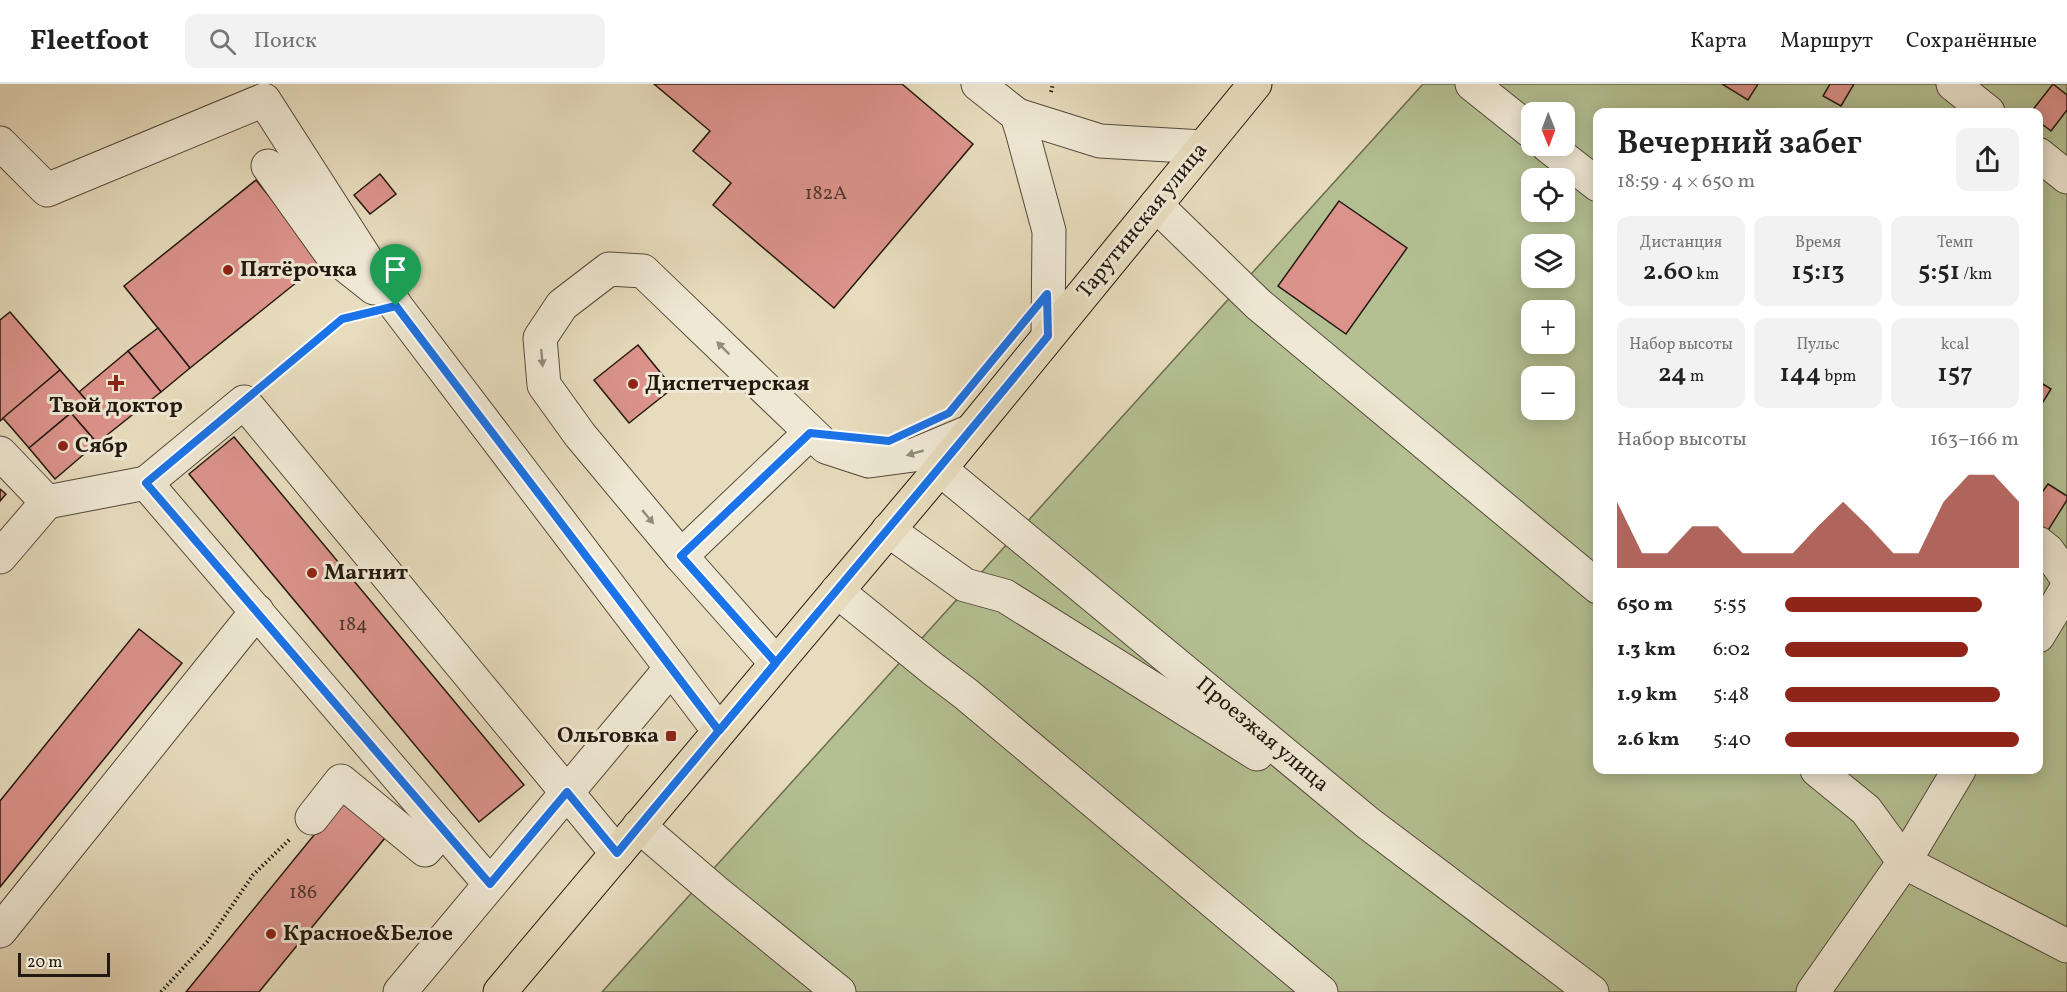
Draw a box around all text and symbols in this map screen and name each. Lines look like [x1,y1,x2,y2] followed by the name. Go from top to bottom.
[185,14,605,68] search box
[30,22,149,61] text: Fleetfoot
[206,25,239,58] icon: search
[254,26,317,57] text: Поиск
[1690,27,1747,56] text: Карта
[1780,27,1873,56] text: Маршрут
[1906,27,2037,56] text: Сохранённые
[1521,102,1575,156] north arrow
[1521,102,1575,420] map controls
[1617,122,1862,168] text: Вечерний забег
[1956,128,2019,191] button: share
[1070,136,1216,306] street label: Тарутинская улица
[1521,168,1575,222] button: locate
[1617,168,1755,196] text: 18:59 · 4 × 650 m
[805,180,847,208] house number: 182А
[1640,232,1722,254] text: Дистанция
[1795,232,1841,254] text: Время
[1937,232,1973,254] text: Темп
[1521,234,1575,288] button: layers
[370,244,421,306] pin
[379,253,412,286] icon: arrive
[1643,254,1693,290] text: 2.60
[1791,254,1845,290] text: 15:13
[1918,254,1960,290] text: 5:51
[240,255,357,286] place label: Пятёрочка
[221,263,235,277] marker: Пятёрочка
[1693,264,1719,286] text: km
[1960,264,1992,286] text: /km
[1521,300,1575,354] button: +
[1629,334,1733,356] text: Набор высоты
[1796,334,1840,356] text: Пульс
[1941,334,1969,356] text: kcal
[717,341,731,355] one-way arrow
[537,349,547,368] one-way arrow
[1658,356,1687,392] text: 24
[1780,356,1821,392] text: 144
[1937,356,1973,392] text: 157
[1521,366,1575,420] button: −
[1687,366,1704,388] text: m
[1821,366,1856,388] text: bpm
[645,369,809,400] place label: Диспетчерская
[109,376,123,390] marker: Твой доктор
[626,377,640,391] marker: Диспетчерская
[49,391,183,422] place label: Твой доктор
[1617,426,1747,454] text: Набор высоты
[1930,426,2019,454] text: 163–166 m
[75,431,128,462] place label: Сябр
[56,439,70,453] marker: Сябр
[905,449,923,458] one-way arrow
[641,509,654,524] one-way arrow
[324,558,408,589] place label: Магнит
[305,566,319,580] marker: Магнит
[1617,591,1673,619] text: 650 m
[1713,591,1747,619] text: 5:55
[338,611,368,639] house number: 184
[1617,636,1676,664] text: 1.3 km
[1713,636,1751,664] text: 6:02
[1189,670,1335,800] street label: Проезжая улица
[1617,681,1677,709] text: 1.9 km
[1713,681,1749,709] text: 5:48
[557,721,659,752] place label: Ольговка
[1617,726,1680,754] text: 2.6 km
[1713,726,1751,754] text: 5:40
[664,729,678,743] marker: Ольговка
[289,879,317,907] house number: 186
[283,919,453,950] place label: Красное&Белое
[264,927,278,941] marker: Красное&Белое
[18,950,110,978] scale bar
[27,952,62,974] text: 20 m

